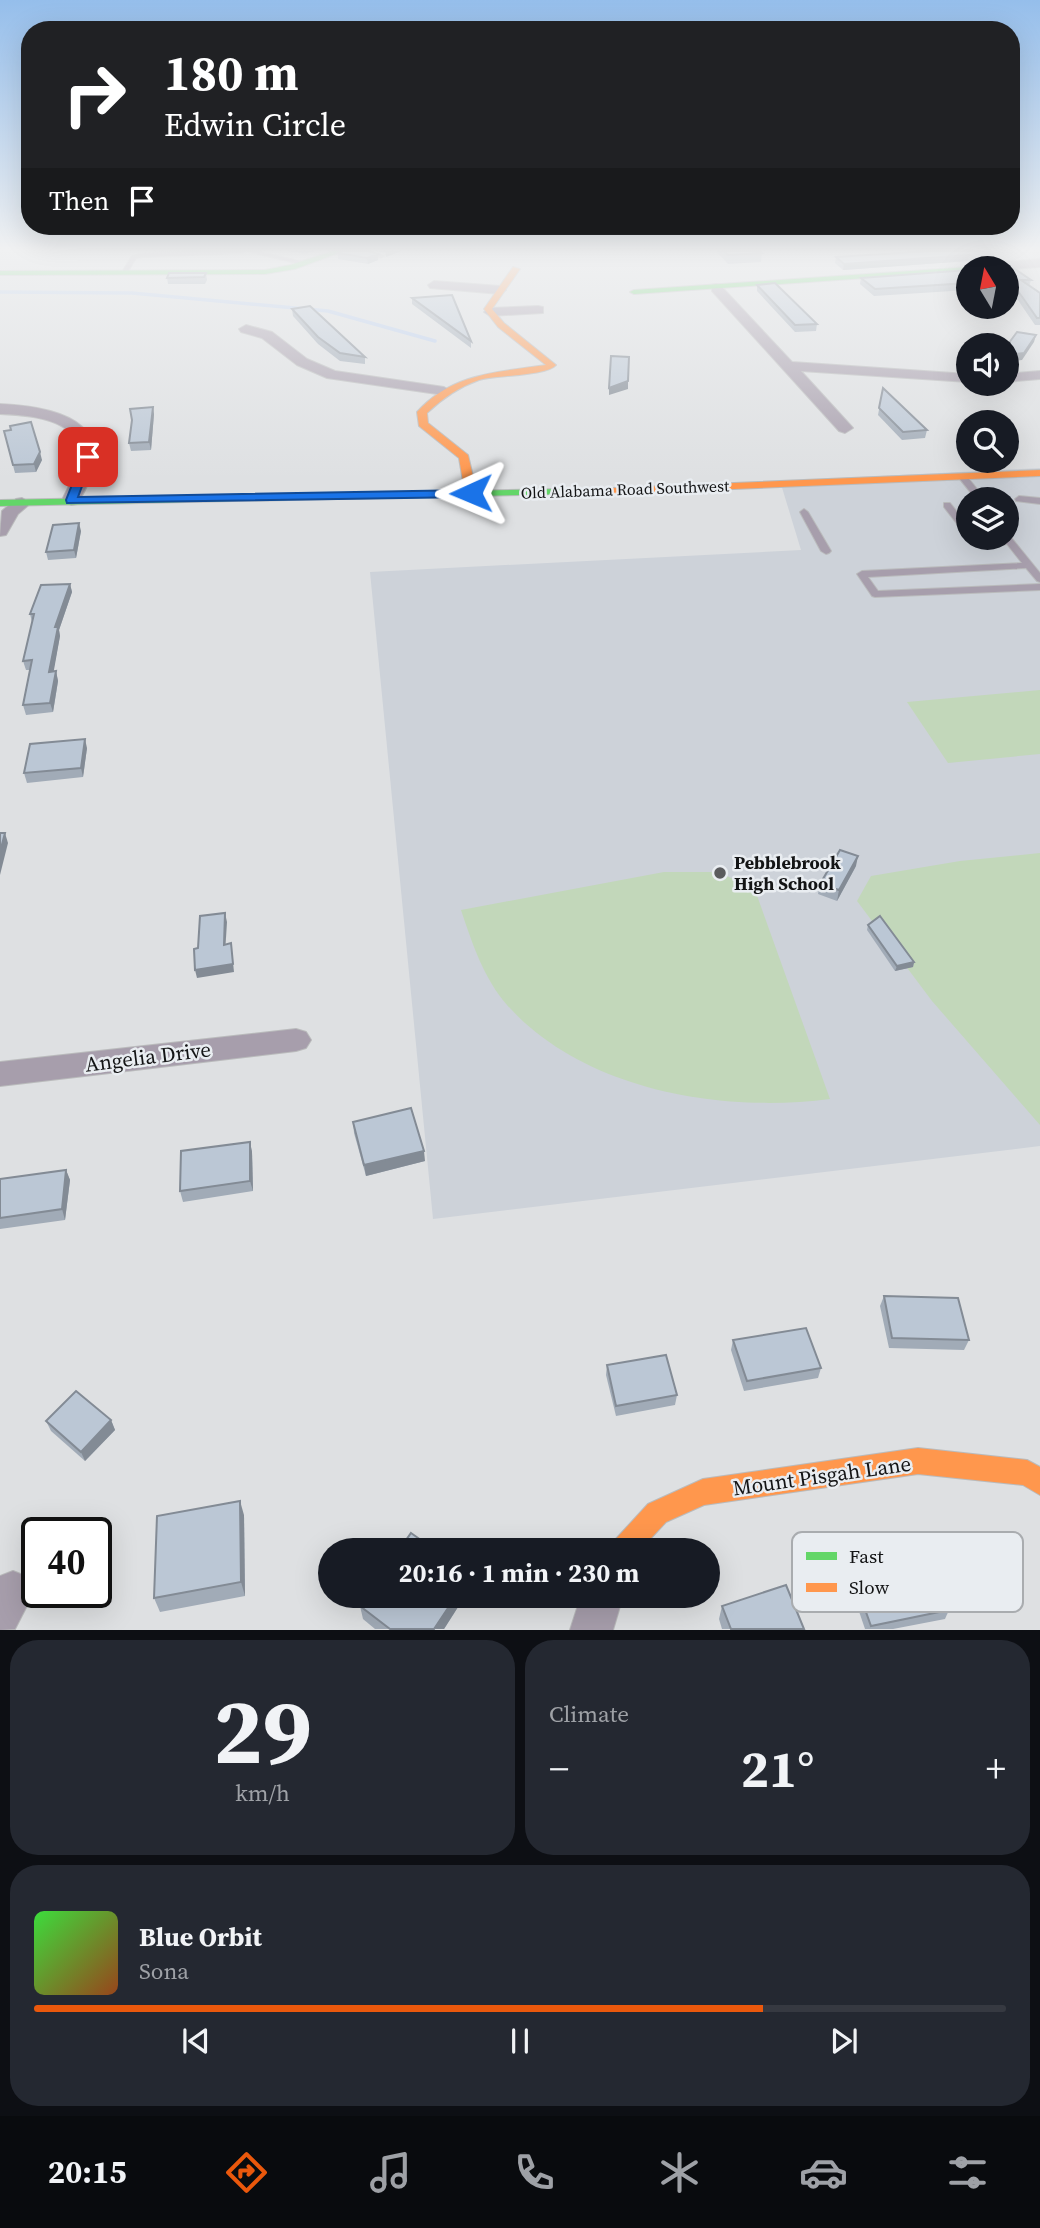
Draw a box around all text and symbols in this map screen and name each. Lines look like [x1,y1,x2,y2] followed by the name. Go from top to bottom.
[164,39,299,106] text: 180 m
[49,49,140,140] icon: right
[164,103,346,147] text: Edwin Circle
[123,182,161,220] icon: arrive
[49,183,109,219] text: Then
[956,256,1018,318] north arrow
[956,256,1019,550] map controls
[956,333,1019,396] button: sound
[956,410,1019,473] button: search
[58,427,118,487] pin
[69,438,107,476] icon: arrive
[434,456,508,530] position arrow
[520,474,730,504] street label: Old Alabama Road Southwest
[956,487,1019,550] button: layers
[734,850,841,896] place label: Pebblebrook High School
[712,865,728,881] marker: Pebblebrook High School
[83,1034,213,1079] street label: Angelia Drive
[731,1449,913,1502] street label: Mount Pisgah Lane
[21,1517,112,1608] speed limit sign: 40
[792,1532,1023,1612] legend
[849,1543,884,1569] text: Fast
[399,1555,639,1591] text: 20:16 · 1 min · 230 m
[849,1574,890,1600] text: Slow
[213,1669,312,1793] text: 29
[549,1698,629,1730] text: Climate
[741,1733,814,1804] text: 21°
[549,1743,569,1795] text: −
[986,1743,1006,1795] text: +
[235,1777,290,1809] text: km/h
[139,1919,262,1955] text: Blue Orbit
[139,1955,189,1987] text: Sona
[177,2022,215,2060] icon: previous
[501,2022,539,2060] icon: pause
[825,2022,863,2060] icon: next
[222,2148,271,2197] icon: directions
[366,2148,415,2197] icon: music
[510,2148,559,2197] icon: phone
[655,2148,704,2197] icon: climate
[799,2148,848,2197] icon: car
[943,2148,992,2197] icon: filters
[48,2150,127,2194] text: 20:15

